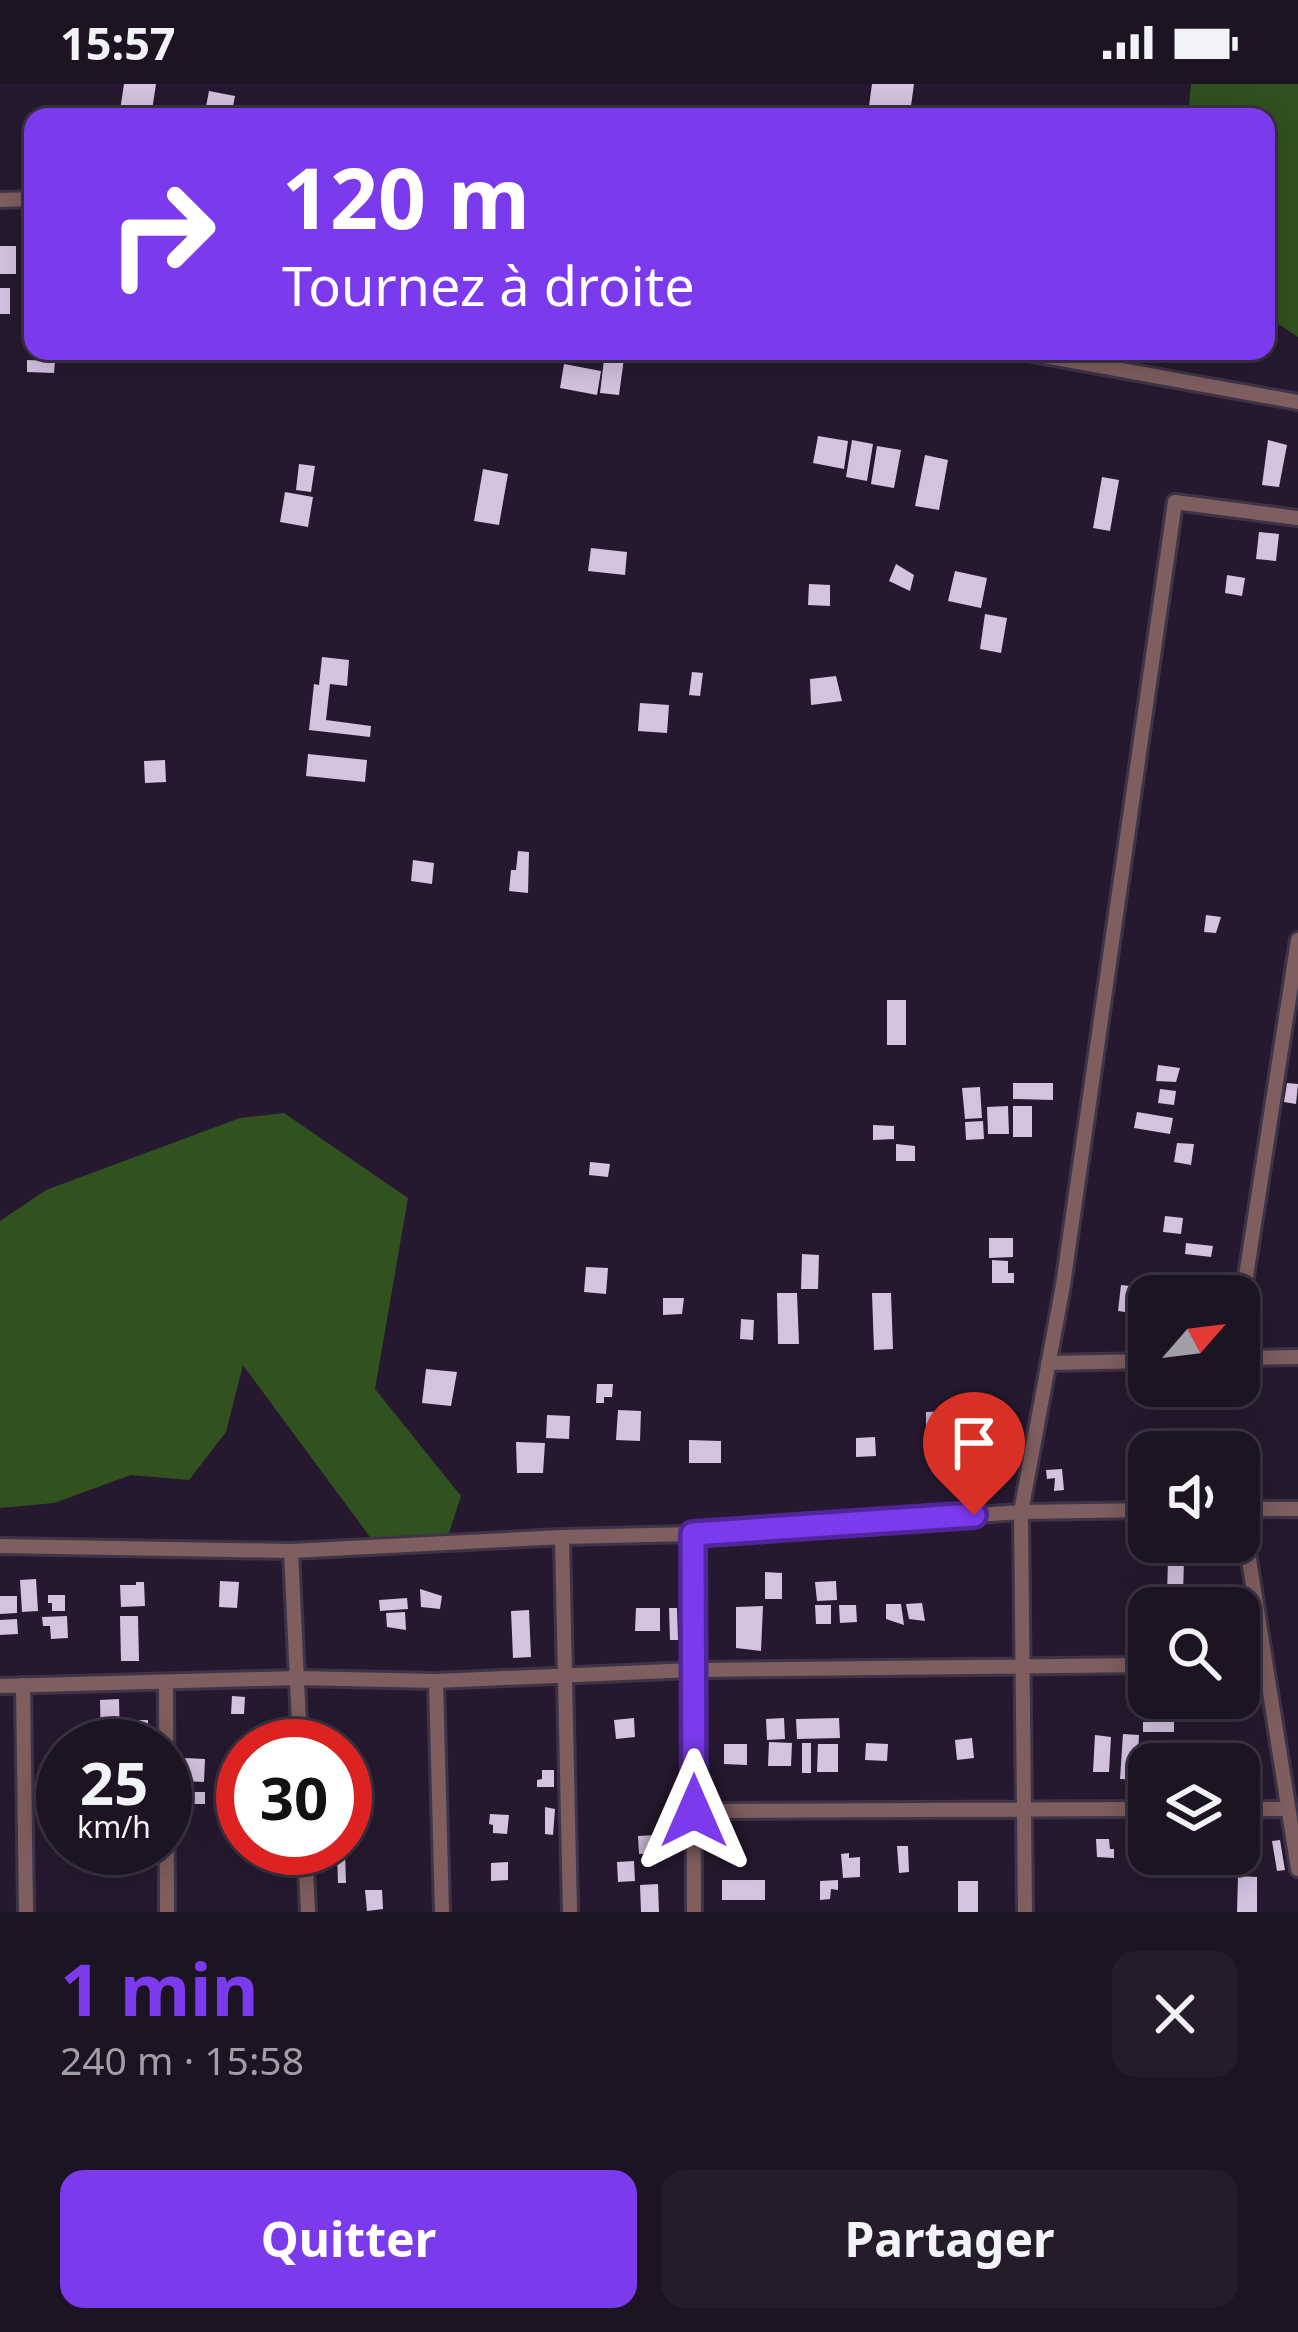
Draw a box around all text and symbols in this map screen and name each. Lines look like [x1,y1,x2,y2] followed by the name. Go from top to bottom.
[60,12,176,73] text: 15:57
[282,139,530,254] text: 120 m
[84,156,240,312] icon: right
[282,248,695,322] text: Tournez à droite
[1128,1275,1260,1407] north arrow
[1128,1275,1260,1875] map controls
[923,1392,1025,1515] pin
[941,1410,1007,1476] icon: arrive
[1128,1431,1260,1563] button: sound
[1128,1587,1260,1719] button: search
[216,1719,372,1875] speed limit sign: 30
[80,1741,148,1823] text: 25
[1128,1743,1260,1875] button: layers
[631,1748,757,1874] position arrow
[77,1806,151,1847] text: km/h
[60,1939,258,2037] text: 1 min
[1112,1951,1238,2077] button: close
[60,2033,304,2086] text: 240 m · 15:58
[60,2170,637,2308] button: Quitter
[661,2170,1238,2308] button: Partager

